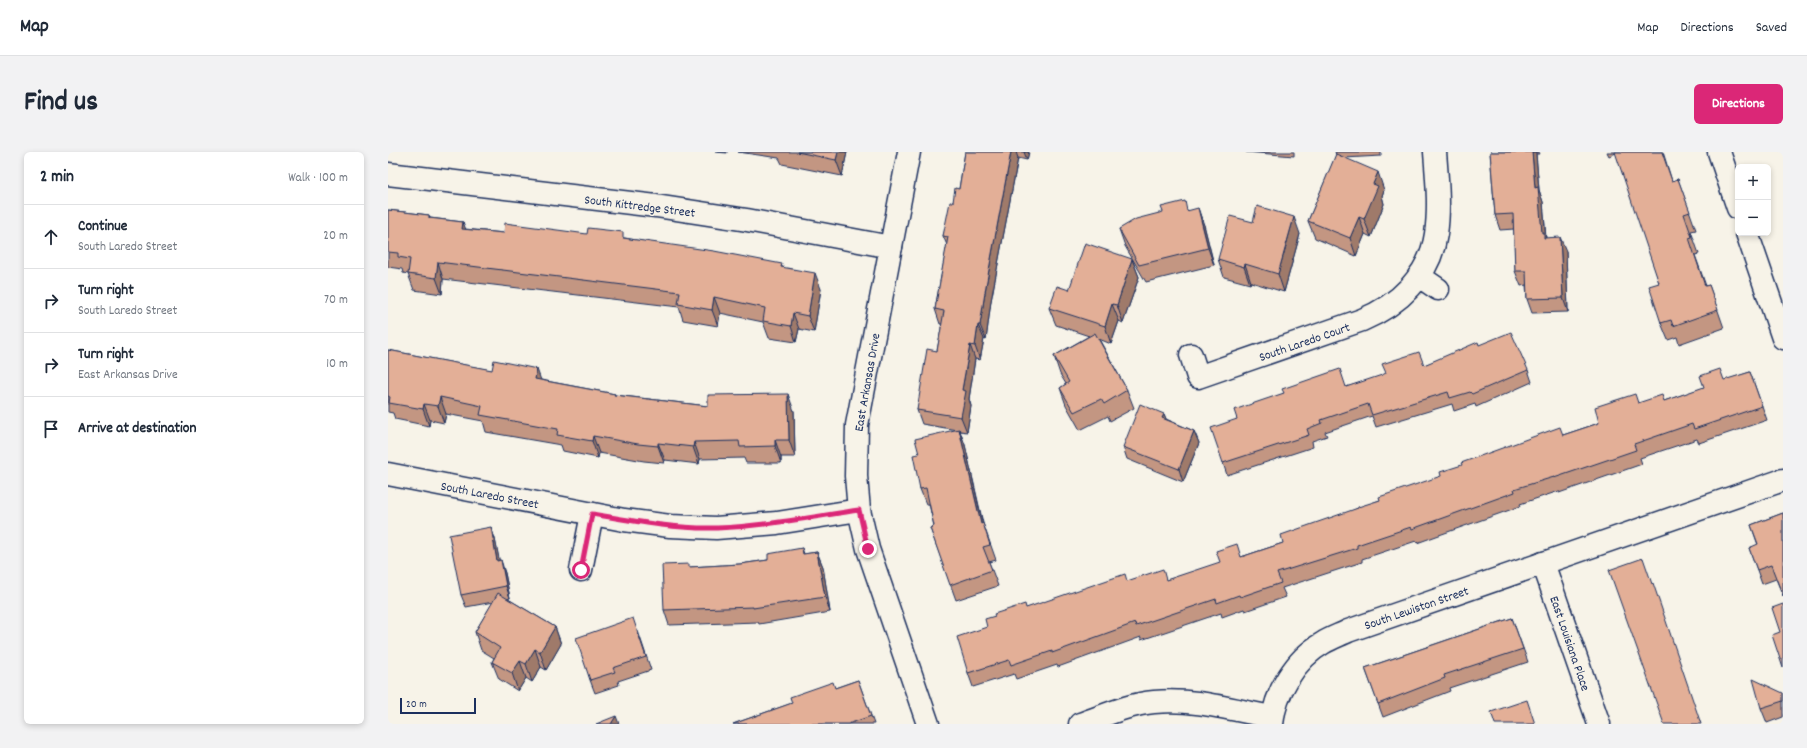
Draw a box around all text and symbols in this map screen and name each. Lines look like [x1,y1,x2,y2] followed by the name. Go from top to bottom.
[20,14,49,41] text: Map
[1637,18,1659,38] text: Map
[1681,18,1734,38] text: Directions
[1756,18,1787,38] text: Saved
[24,84,98,124] text: Find us
[1694,84,1783,124] button: Directions
[1735,164,1771,236] map controls
[1735,164,1771,200] button: +
[40,166,74,190] text: 2 min
[288,169,348,188] text: Walk · 100 m
[583,191,696,224] street label: South Kittredge Street
[1735,200,1771,236] button: −
[78,216,127,238] text: Continue
[40,226,62,248] icon: ahead
[323,227,348,246] text: 20 m
[78,238,177,257] text: South Laredo Street
[78,280,134,302] text: Turn right
[40,290,62,312] icon: right
[324,291,348,310] text: 70 m
[78,302,177,321] text: South Laredo Street
[1257,319,1353,368] street label: South Laredo Court
[850,331,887,433] street label: East Arkansas Drive
[78,344,134,366] text: Turn right
[40,354,62,376] icon: right
[326,355,348,374] text: 10 m
[78,366,178,385] text: East Arkansas Drive
[40,418,62,440] icon: arrive
[78,418,196,440] text: Arrive at destination
[439,478,540,515] street label: South Laredo Street
[859,540,877,558] route end
[572,561,590,579] route start
[1362,583,1472,636] street label: South Lewiston Street
[1543,594,1594,694] street label: East Louisiana Place
[400,696,476,715] scale bar
[406,697,427,713] text: 20 m

